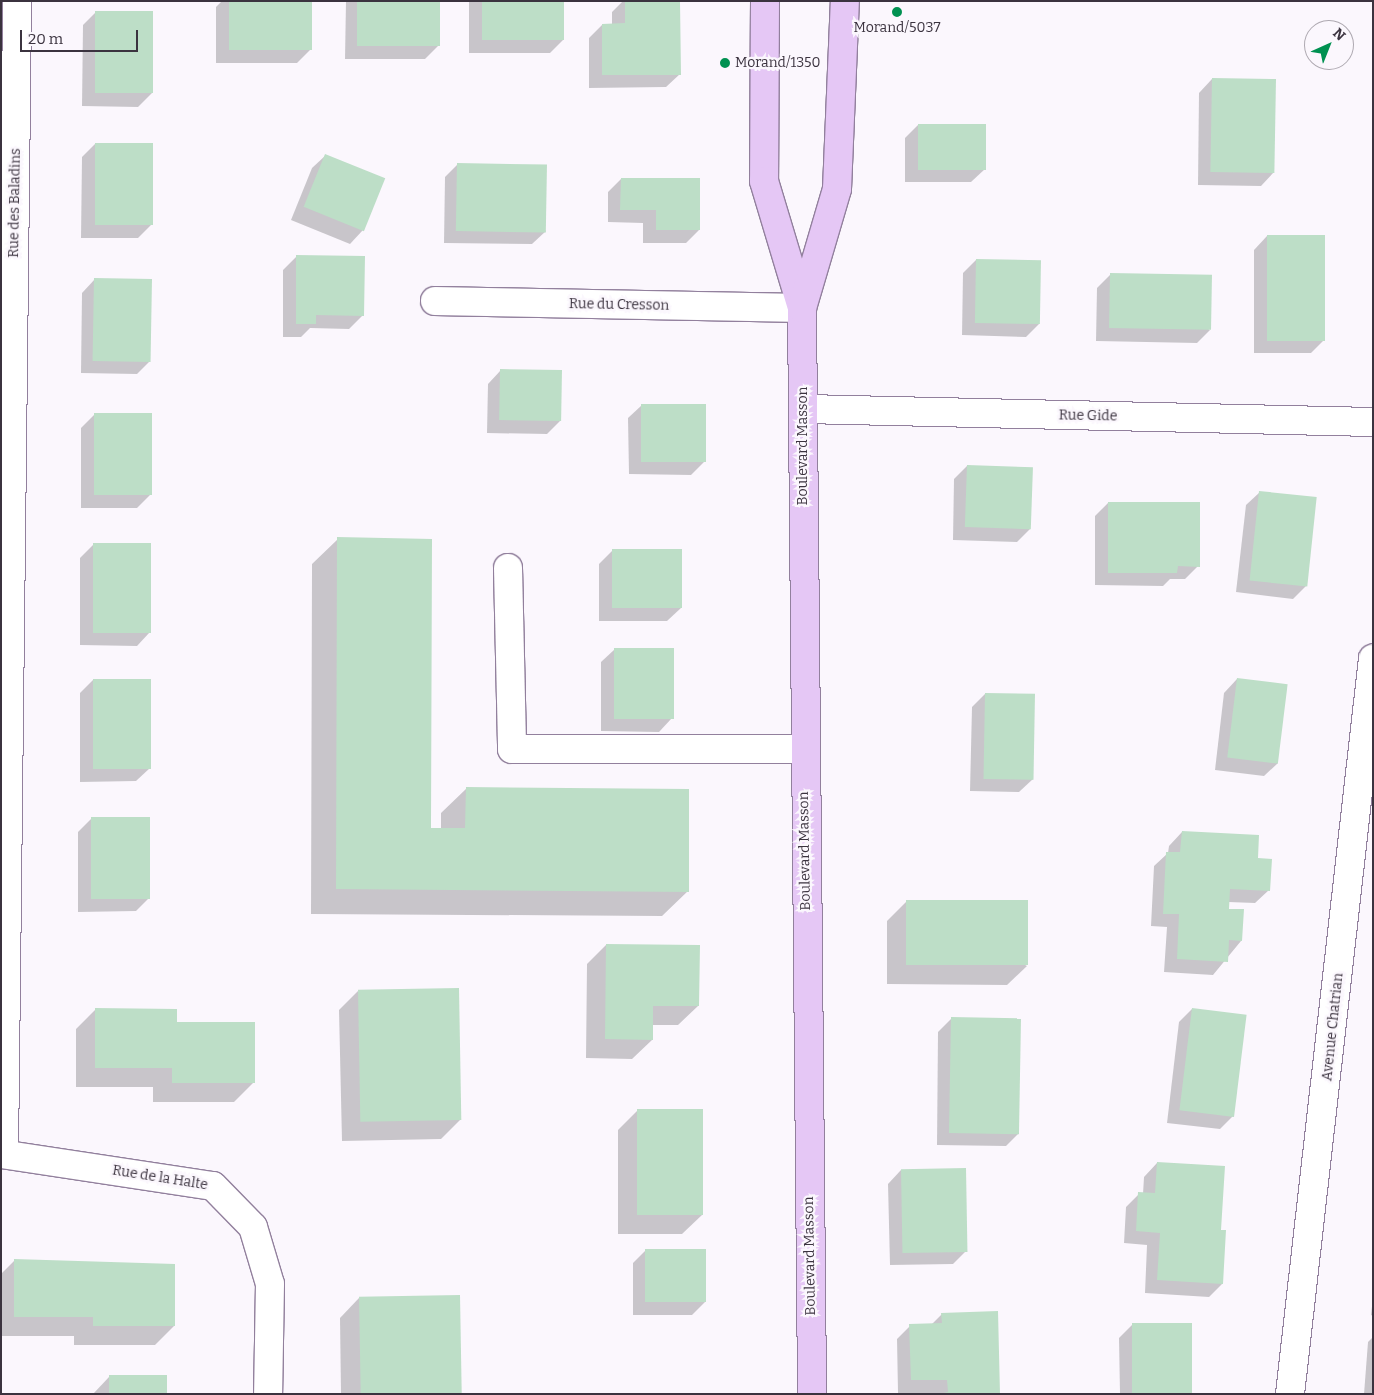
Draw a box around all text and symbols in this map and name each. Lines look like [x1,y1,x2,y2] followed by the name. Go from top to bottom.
[891,6,903,18] marker: Morand/5037
[22,20,140,52] scale bar
[854,20,940,36] place label: Morand/5037
[1304,20,1354,70] north arrow
[1329,25,1349,44] text: N
[28,30,63,48] text: 20 m
[735,55,821,71] place label: Morand/1350
[719,57,731,69] marker: Morand/1350
[6,148,24,258] street label: Rue des Baladins
[569,296,669,314] street label: Rue du Cresson
[795,387,811,505] street label: Boulevard Masson
[1059,407,1117,425] street label: Rue Gide
[796,791,814,911] street label: Boulevard Masson
[1319,972,1347,1082] street label: Avenue Chatrian
[111,1162,209,1194] street label: Rue de la Halte
[801,1196,819,1316] street label: Boulevard Masson

